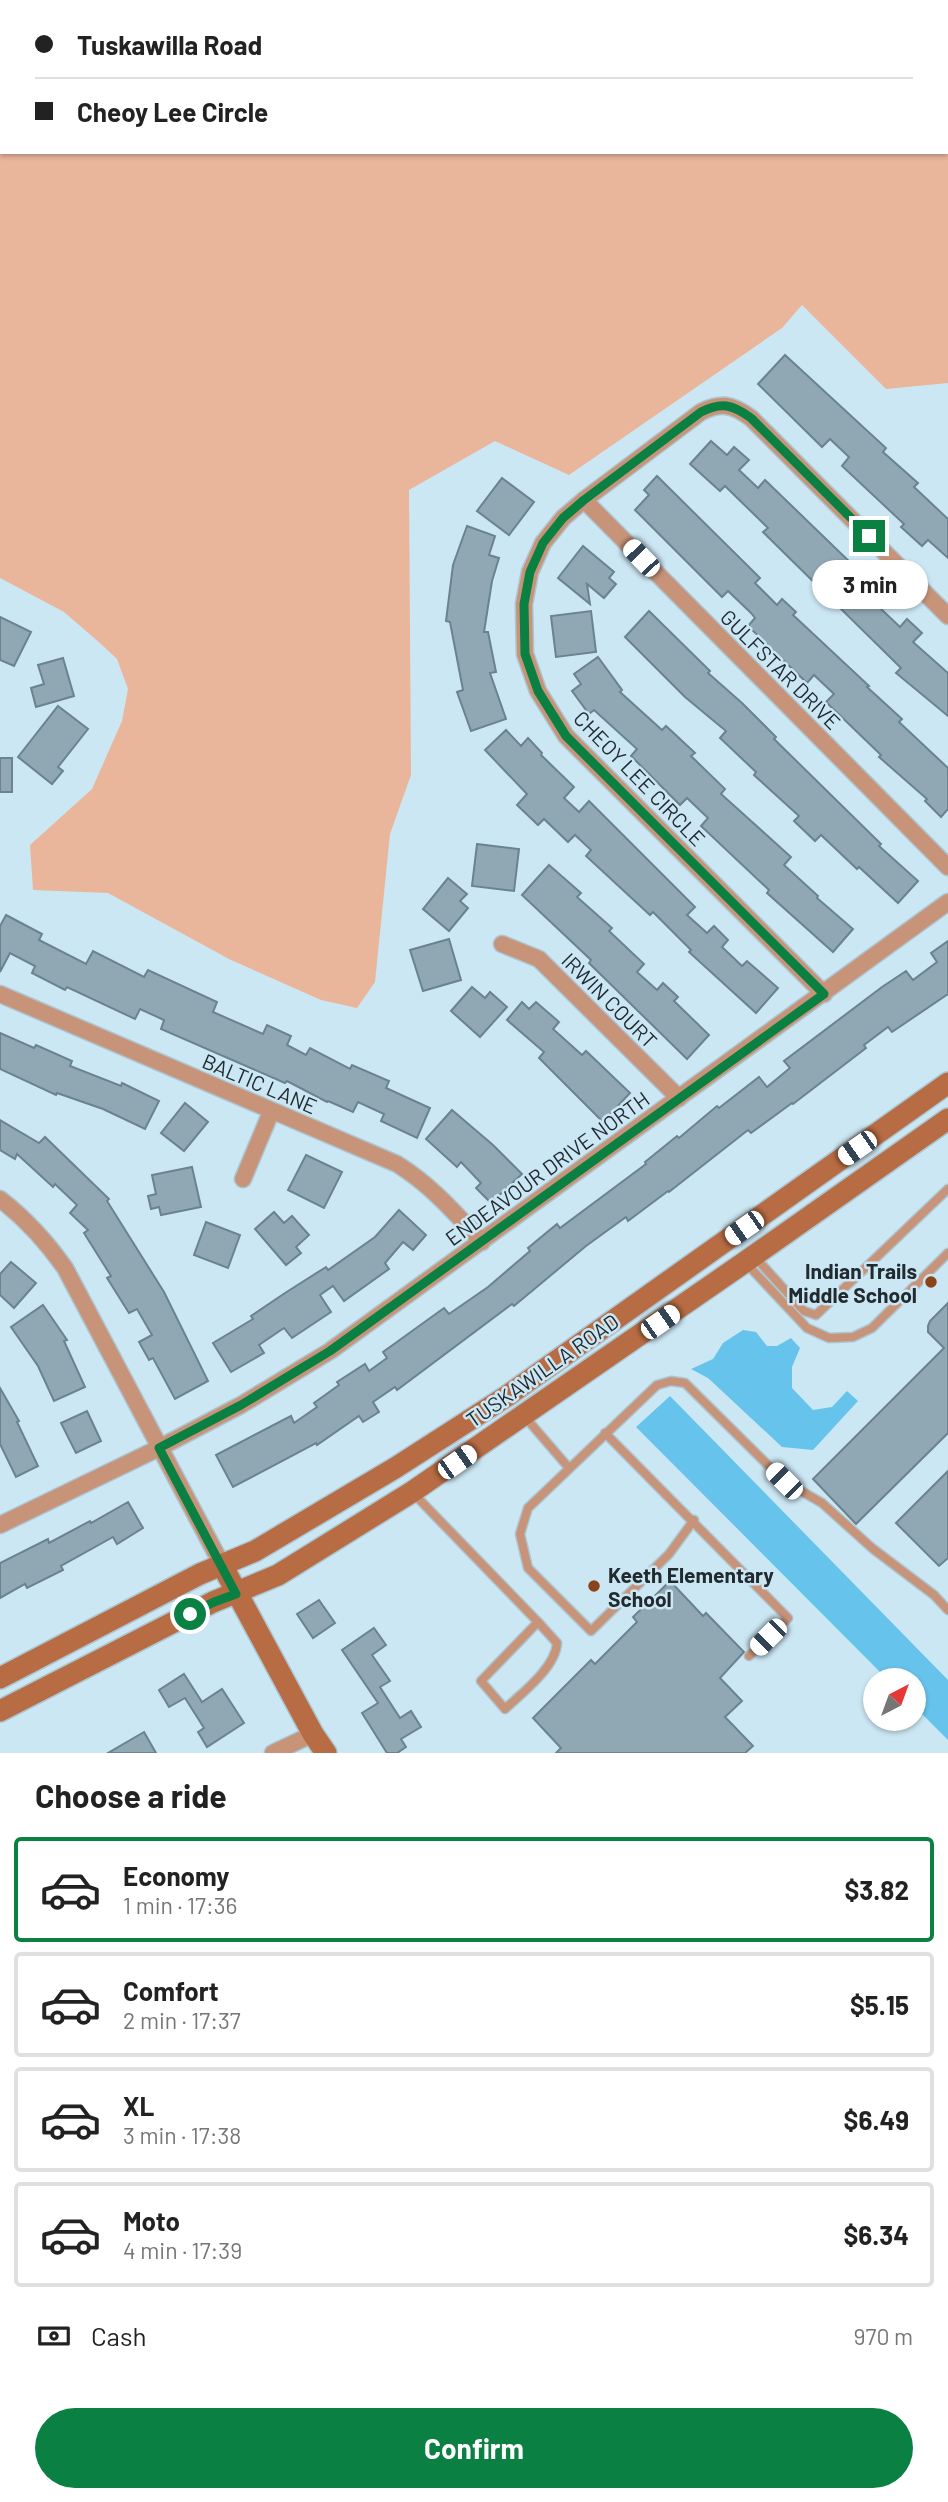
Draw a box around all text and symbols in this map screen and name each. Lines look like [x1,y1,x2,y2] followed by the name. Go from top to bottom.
[77,29,262,60] text: Tuskawilla Road
[77,96,268,127] text: Cheoy Lee Circle
[853,520,885,552] route end
[619,536,664,580] car
[811,560,927,610] callout: 3 min
[843,570,897,598] text: 3 min
[716,604,846,734] street label: GULFSTAR DRIVE
[569,705,711,851] street label: CHEOY LEE CIRCLE
[557,947,663,1053] street label: IRWIN COURT
[199,1048,321,1118] street label: BALTIC LANE
[440,1086,654,1250] street label: ENDEAVOUR DRIVE NORTH
[834,1127,881,1169] car
[721,1207,768,1249] car
[788,1258,917,1307] place label: Indian Trails Middle School
[923,1274,939,1290] marker: Indian Trails Middle School
[637,1301,684,1343] car
[461,1308,623,1432] street label: TUSKAWILLA ROAD
[434,1441,481,1483] car
[762,1459,807,1503] car
[608,1562,774,1611] place label: Keeth Elementary School
[586,1578,602,1594] marker: Keeth Elementary School
[174,1598,206,1630] route start
[746,1615,791,1659] car
[863,1668,926,1731] north arrow
[863,1668,926,1731] map controls
[35,1776,227,1814] text: Choose a ride
[39,1858,102,1921] icon: car
[123,1860,229,1891] text: Economy
[844,1874,909,1905] text: $3.82
[123,1891,237,1919] text: 1 min · 17:36
[39,1973,102,2036] icon: car
[123,1975,219,2006] text: Comfort
[850,1989,909,2020] text: $5.15
[123,2006,241,2034] text: 2 min · 17:37
[39,2088,102,2151] icon: car
[123,2090,154,2121] text: XL
[844,2104,909,2135] text: $6.49
[123,2121,241,2149] text: 3 min · 17:38
[39,2203,102,2266] icon: car
[123,2205,180,2236] text: Moto
[843,2219,909,2250] text: $6.34
[123,2236,242,2264] text: 4 min · 17:39
[35,2317,73,2355] icon: cash
[91,2320,146,2351] text: Cash
[854,2322,913,2350] text: 970 m
[35,2408,913,2488] button: Confirm

